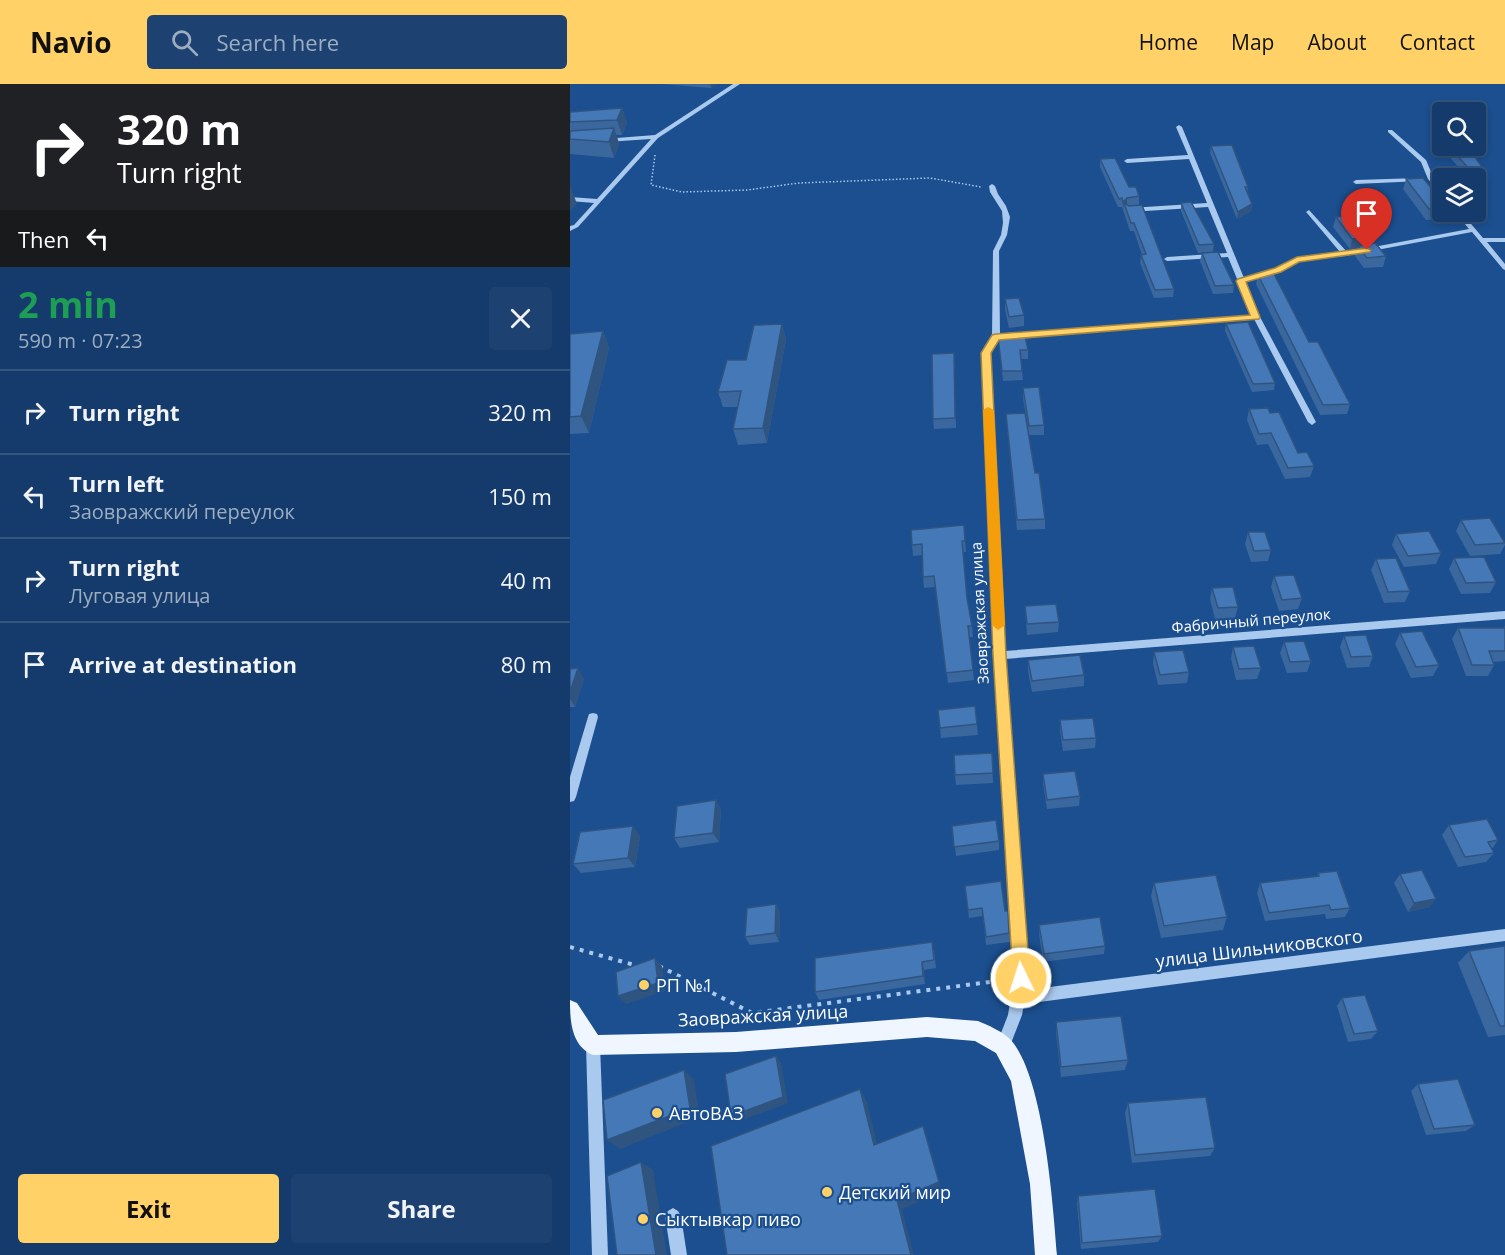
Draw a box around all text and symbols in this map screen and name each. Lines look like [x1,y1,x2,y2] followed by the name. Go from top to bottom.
[147,15,567,69] search box
[30,23,111,61] text: Navio
[168,26,201,59] icon: search
[216,27,339,57] text: Search here
[1139,28,1198,56] text: Home
[1231,28,1274,56] text: Map
[1307,28,1367,56] text: About
[1400,28,1475,56] text: Contact
[117,100,241,157] text: 320 m
[1432,102,1486,222] map controls
[1432,102,1486,156] button: search
[18,108,96,186] icon: right
[117,154,242,191] text: Turn right
[1432,168,1486,222] button: layers
[1341,188,1392,250] pin
[1350,197,1383,230] icon: arrive
[81,222,114,255] icon: left
[18,224,69,254] text: Then
[18,280,118,329] text: 2 min
[489,287,552,350] button: close
[18,327,143,354] text: 590 m · 07:23
[18,396,51,429] icon: right
[69,397,180,427] text: Turn right
[488,397,552,427] text: 320 m
[69,468,164,498] text: Turn left
[18,480,51,513] icon: left
[488,481,552,511] text: 150 m
[69,498,295,525] text: Заовражский переулок
[965,542,993,684] street label: Заовражская улица
[69,552,180,582] text: Turn right
[18,564,51,597] icon: right
[501,565,552,595] text: 40 m
[69,582,210,609] text: Луговая улица
[1171,603,1332,637] street label: Фабричный переулок
[18,648,51,681] icon: arrive
[69,649,297,679] text: Arrive at destination
[501,649,552,679] text: 80 m
[1154,923,1364,973] street label: улица Шильниковского
[989,946,1053,1010] position arrow
[656,973,713,997] place label: РП №1
[637,978,651,992] marker: РП №1
[677,999,849,1031] street label: Заовражская улица
[669,1101,744,1125] place label: АвтоВАЗ
[650,1106,664,1120] marker: АвтоВАЗ
[18,1174,279,1243] button: Exit
[291,1174,552,1243] button: Share
[839,1180,951,1204] place label: Детский мир
[820,1185,834,1199] marker: Детский мир
[655,1207,801,1231] place label: Сыктывкар пиво
[636,1212,650,1226] marker: Сыктывкар пиво

